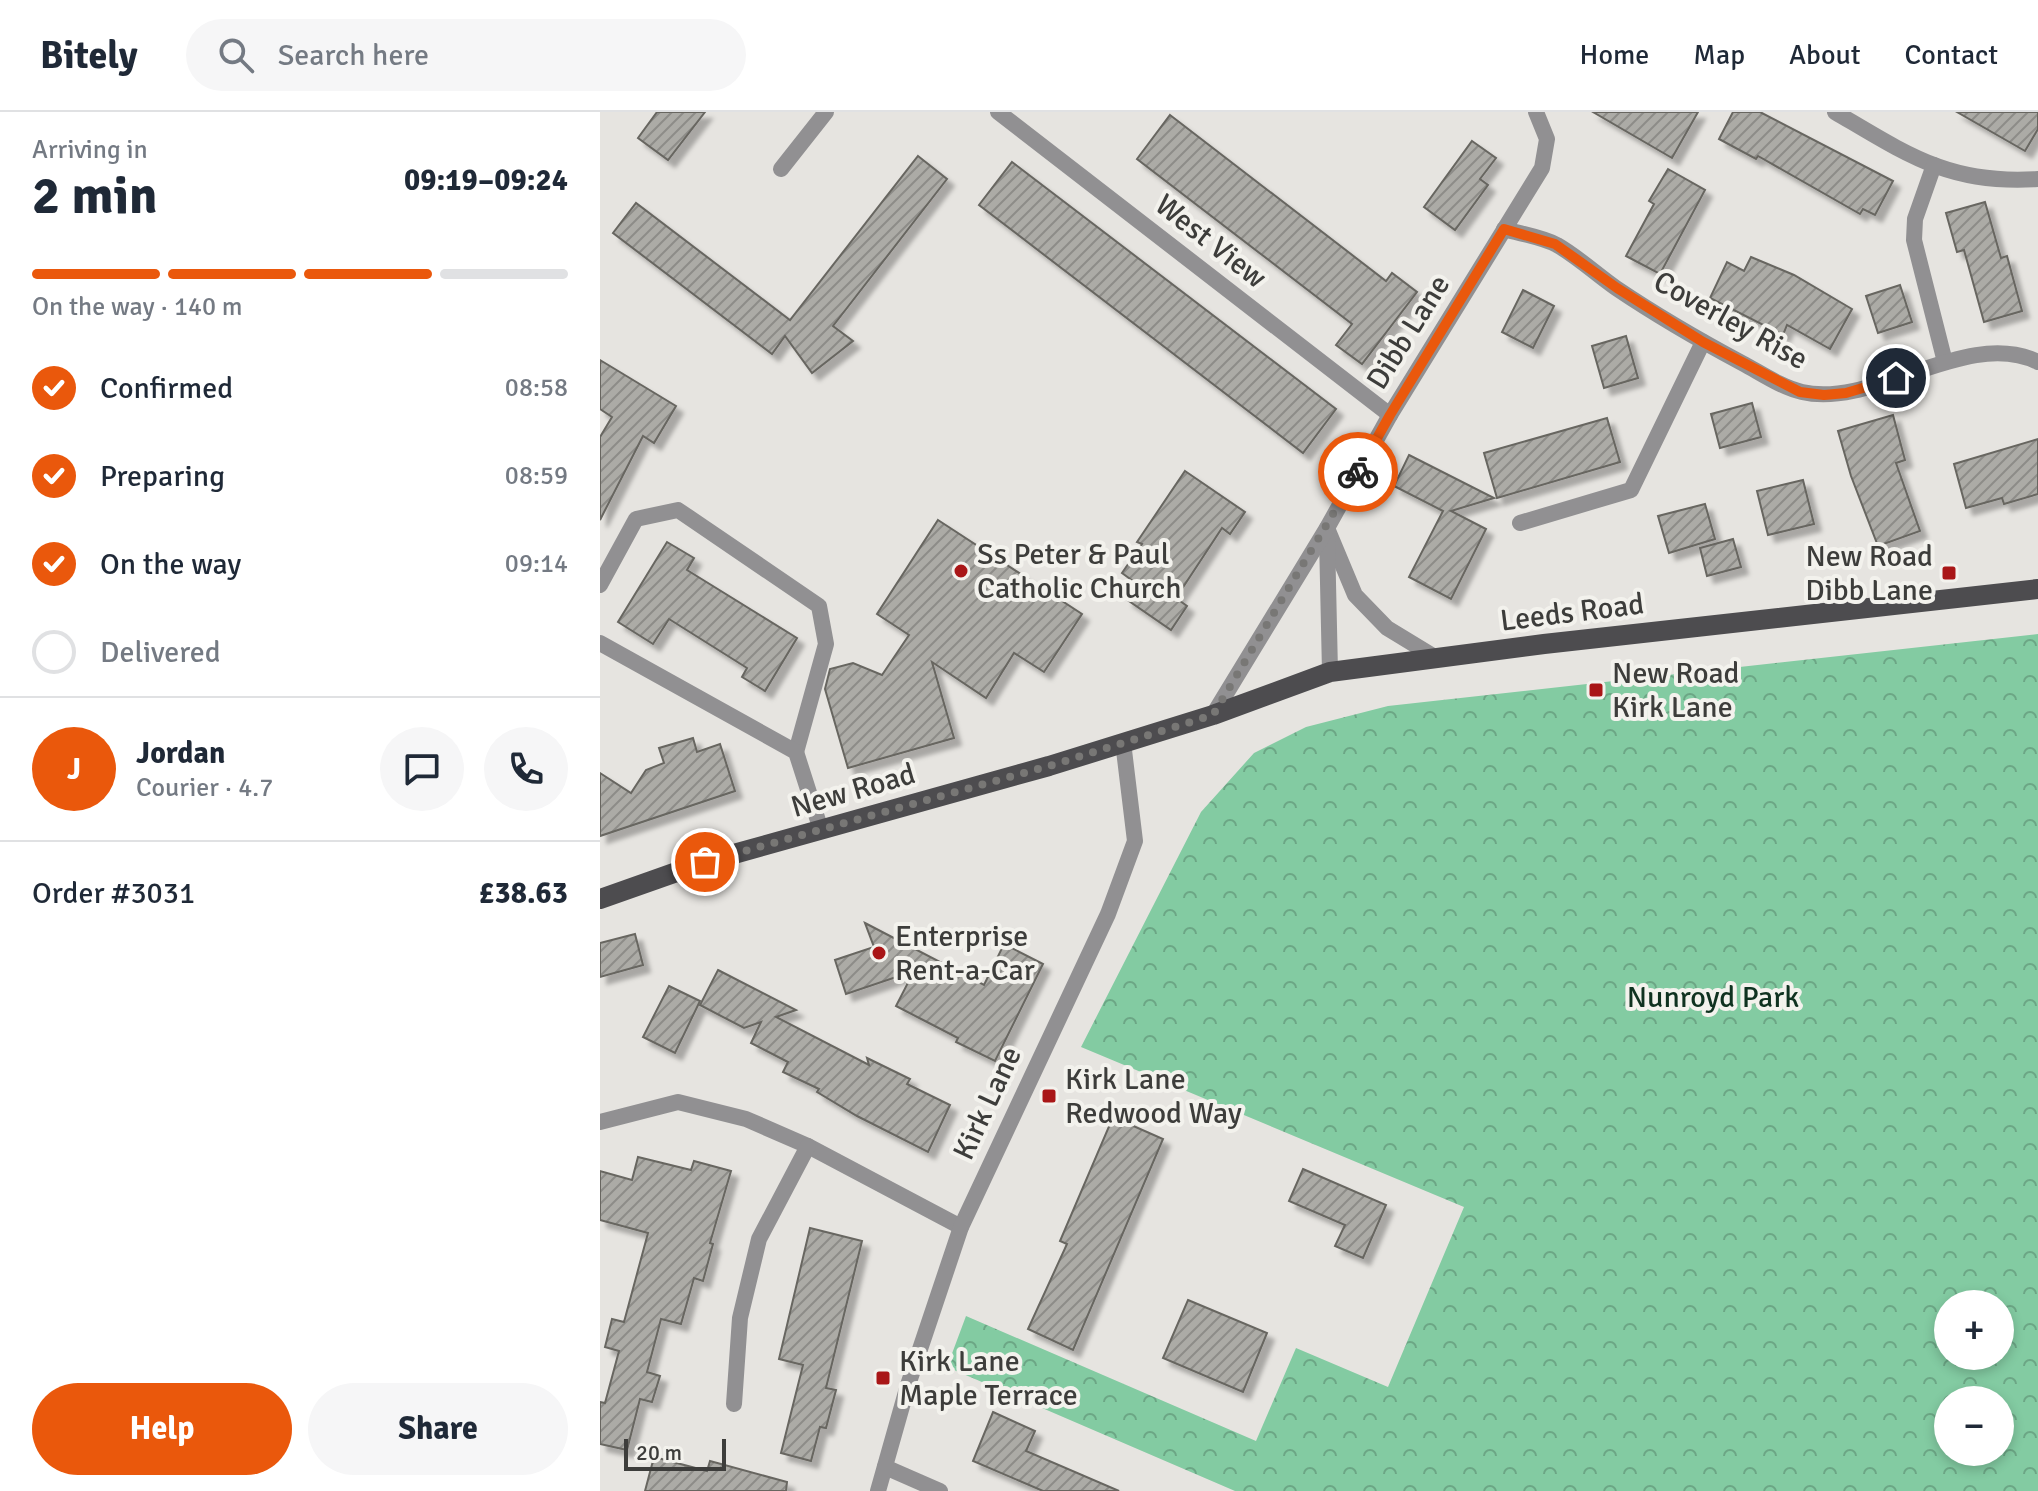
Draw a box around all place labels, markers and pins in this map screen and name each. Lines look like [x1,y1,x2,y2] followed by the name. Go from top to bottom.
[1862,344,1930,412] pin
[977,536,1182,607] place label: Ss Peter & Paul Catholic Church
[1805,538,1933,609] place label: New Road Dibb Lane
[952,562,970,580] marker: Ss Peter & Paul Catholic Church
[1940,564,1958,582] marker: New Road Dibb Lane
[1612,655,1740,726] place label: New Road Kirk Lane
[1587,681,1605,699] marker: New Road Kirk Lane
[671,828,739,896] pin
[895,918,1035,989] place label: Enterprise Rent-a-Car
[870,944,888,962] marker: Enterprise Rent-a-Car
[1065,1061,1242,1132] place label: Kirk Lane Redwood Way
[1040,1087,1058,1105] marker: Kirk Lane Redwood Way
[899,1343,1078,1414] place label: Kirk Lane Maple Terrace
[874,1369,892,1387] marker: Kirk Lane Maple Terrace

